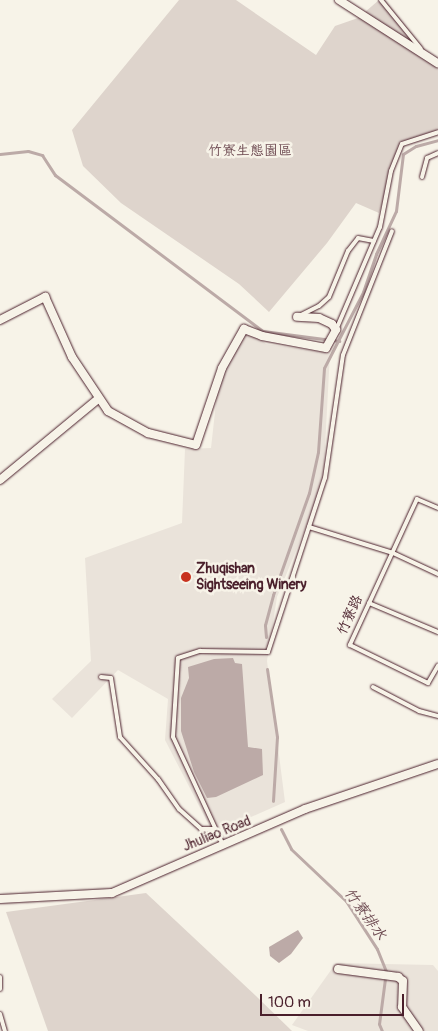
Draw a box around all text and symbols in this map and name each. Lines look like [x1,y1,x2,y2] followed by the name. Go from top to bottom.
[208,143,292,159] park label: 竹寮生態園區
[196,561,307,594] place label: Zhuqishan Sightseeing Winery
[180,571,192,583] marker: Zhuqishan Sightseeing Winery
[334,592,366,638] street label: 竹寮路
[180,813,254,855] street label: Jhuliao Road
[340,884,390,944] water label: 竹寮排水
[263,984,407,1016] scale bar
[268,993,311,1012] text: 100 m

